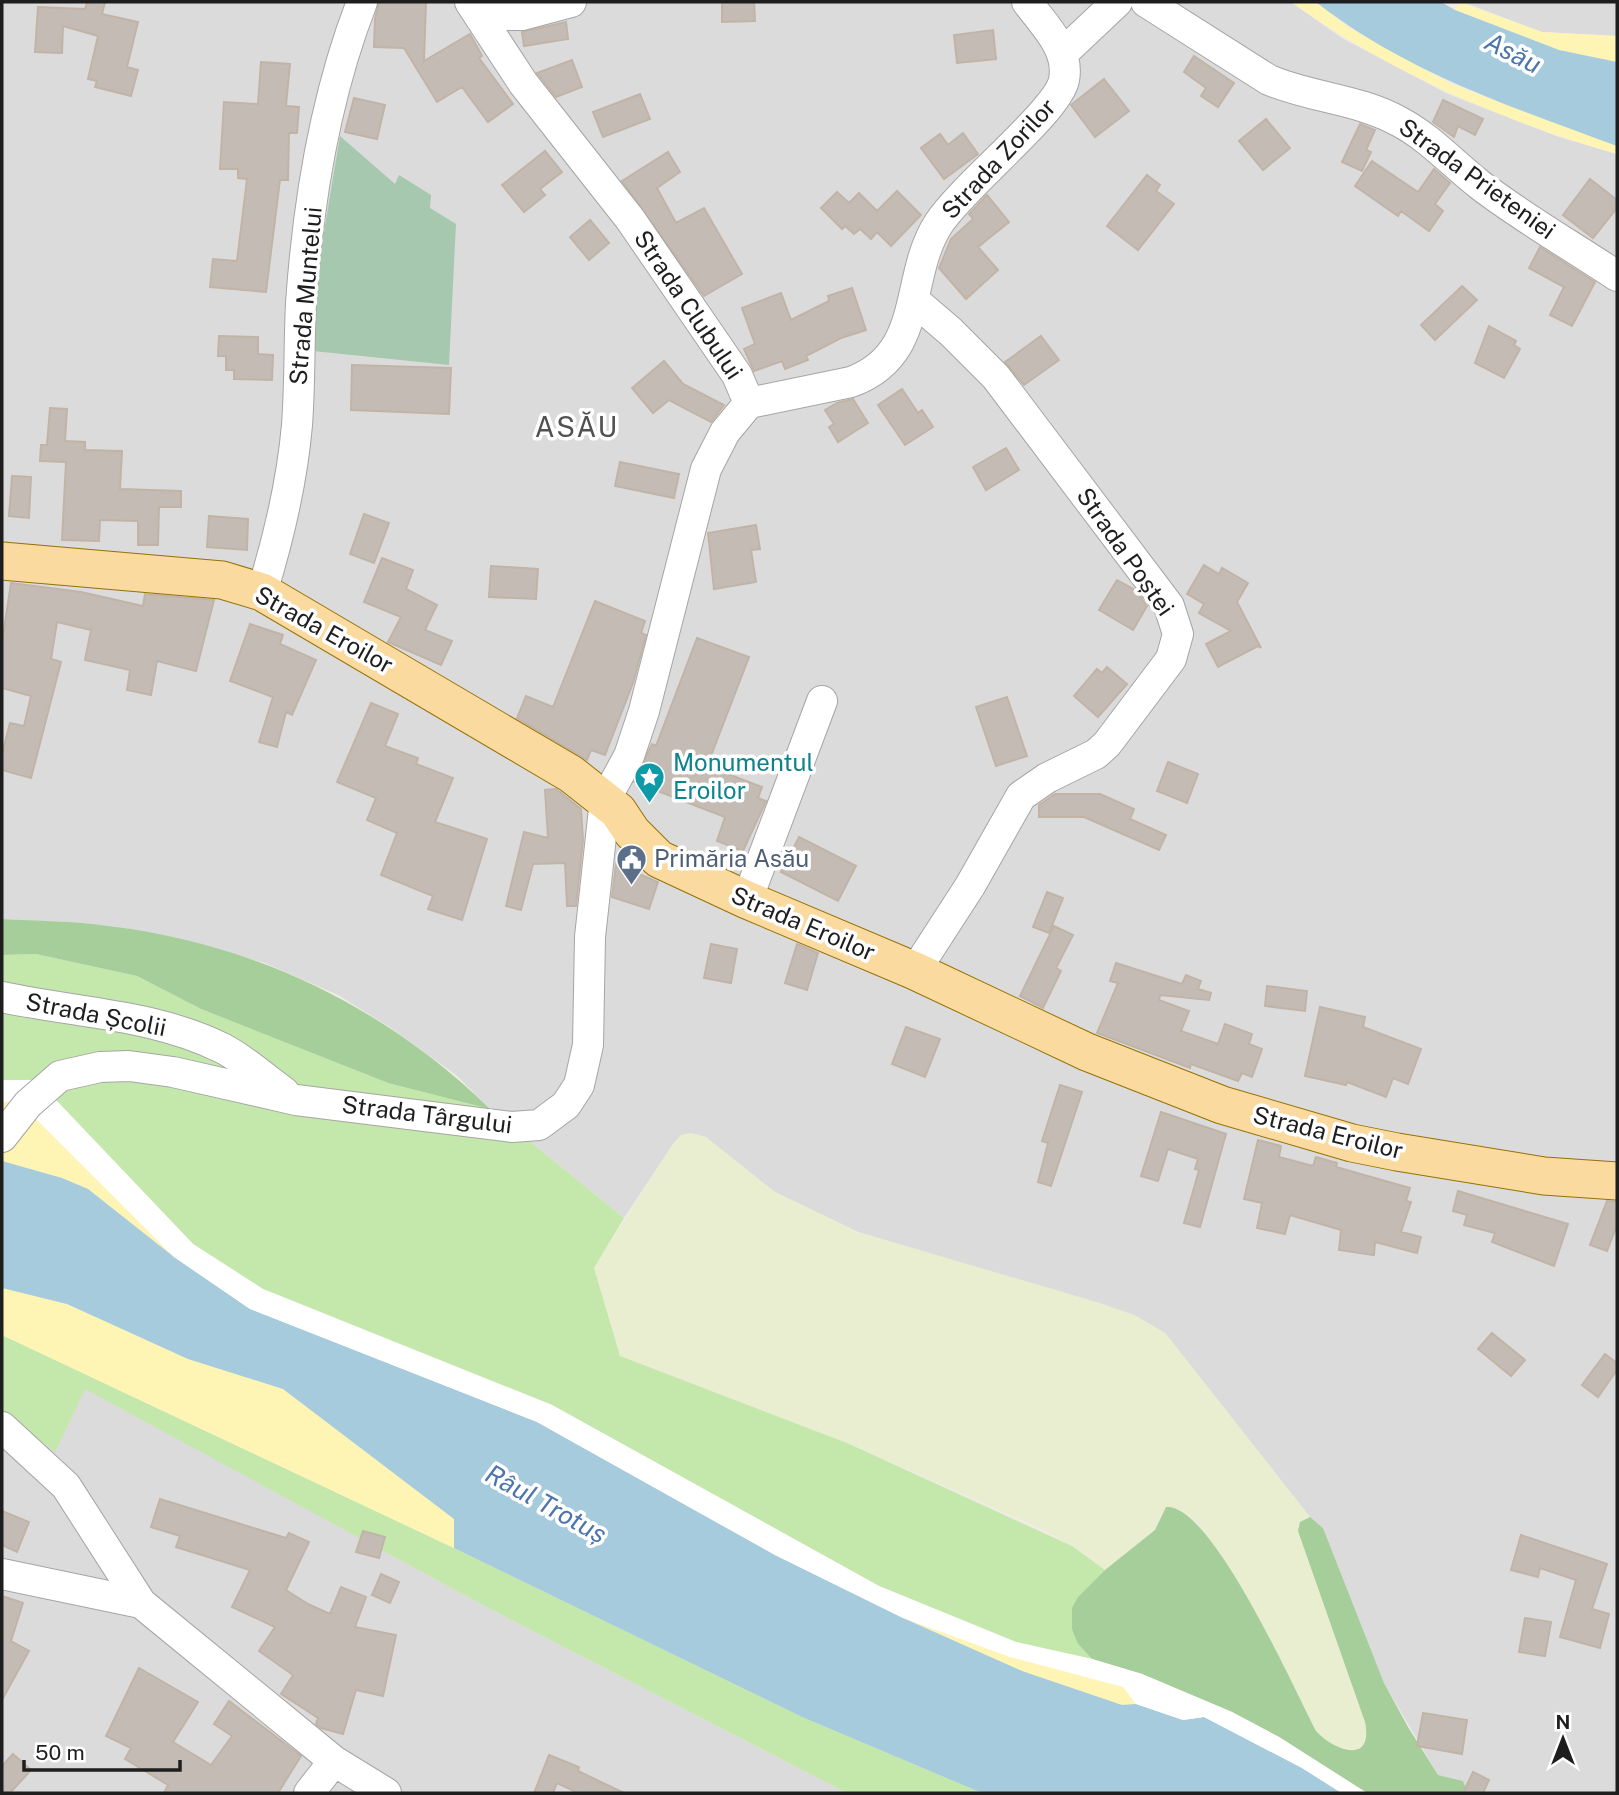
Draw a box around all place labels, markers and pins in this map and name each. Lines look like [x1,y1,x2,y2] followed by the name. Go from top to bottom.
[673,748,814,804] place label: Monumentul Eroilor
[633,760,667,804] place icon: Monumentul Eroilor
[614,842,648,886] public building icon: Primăria Asău
[654,844,809,872] place label: Primăria Asău

